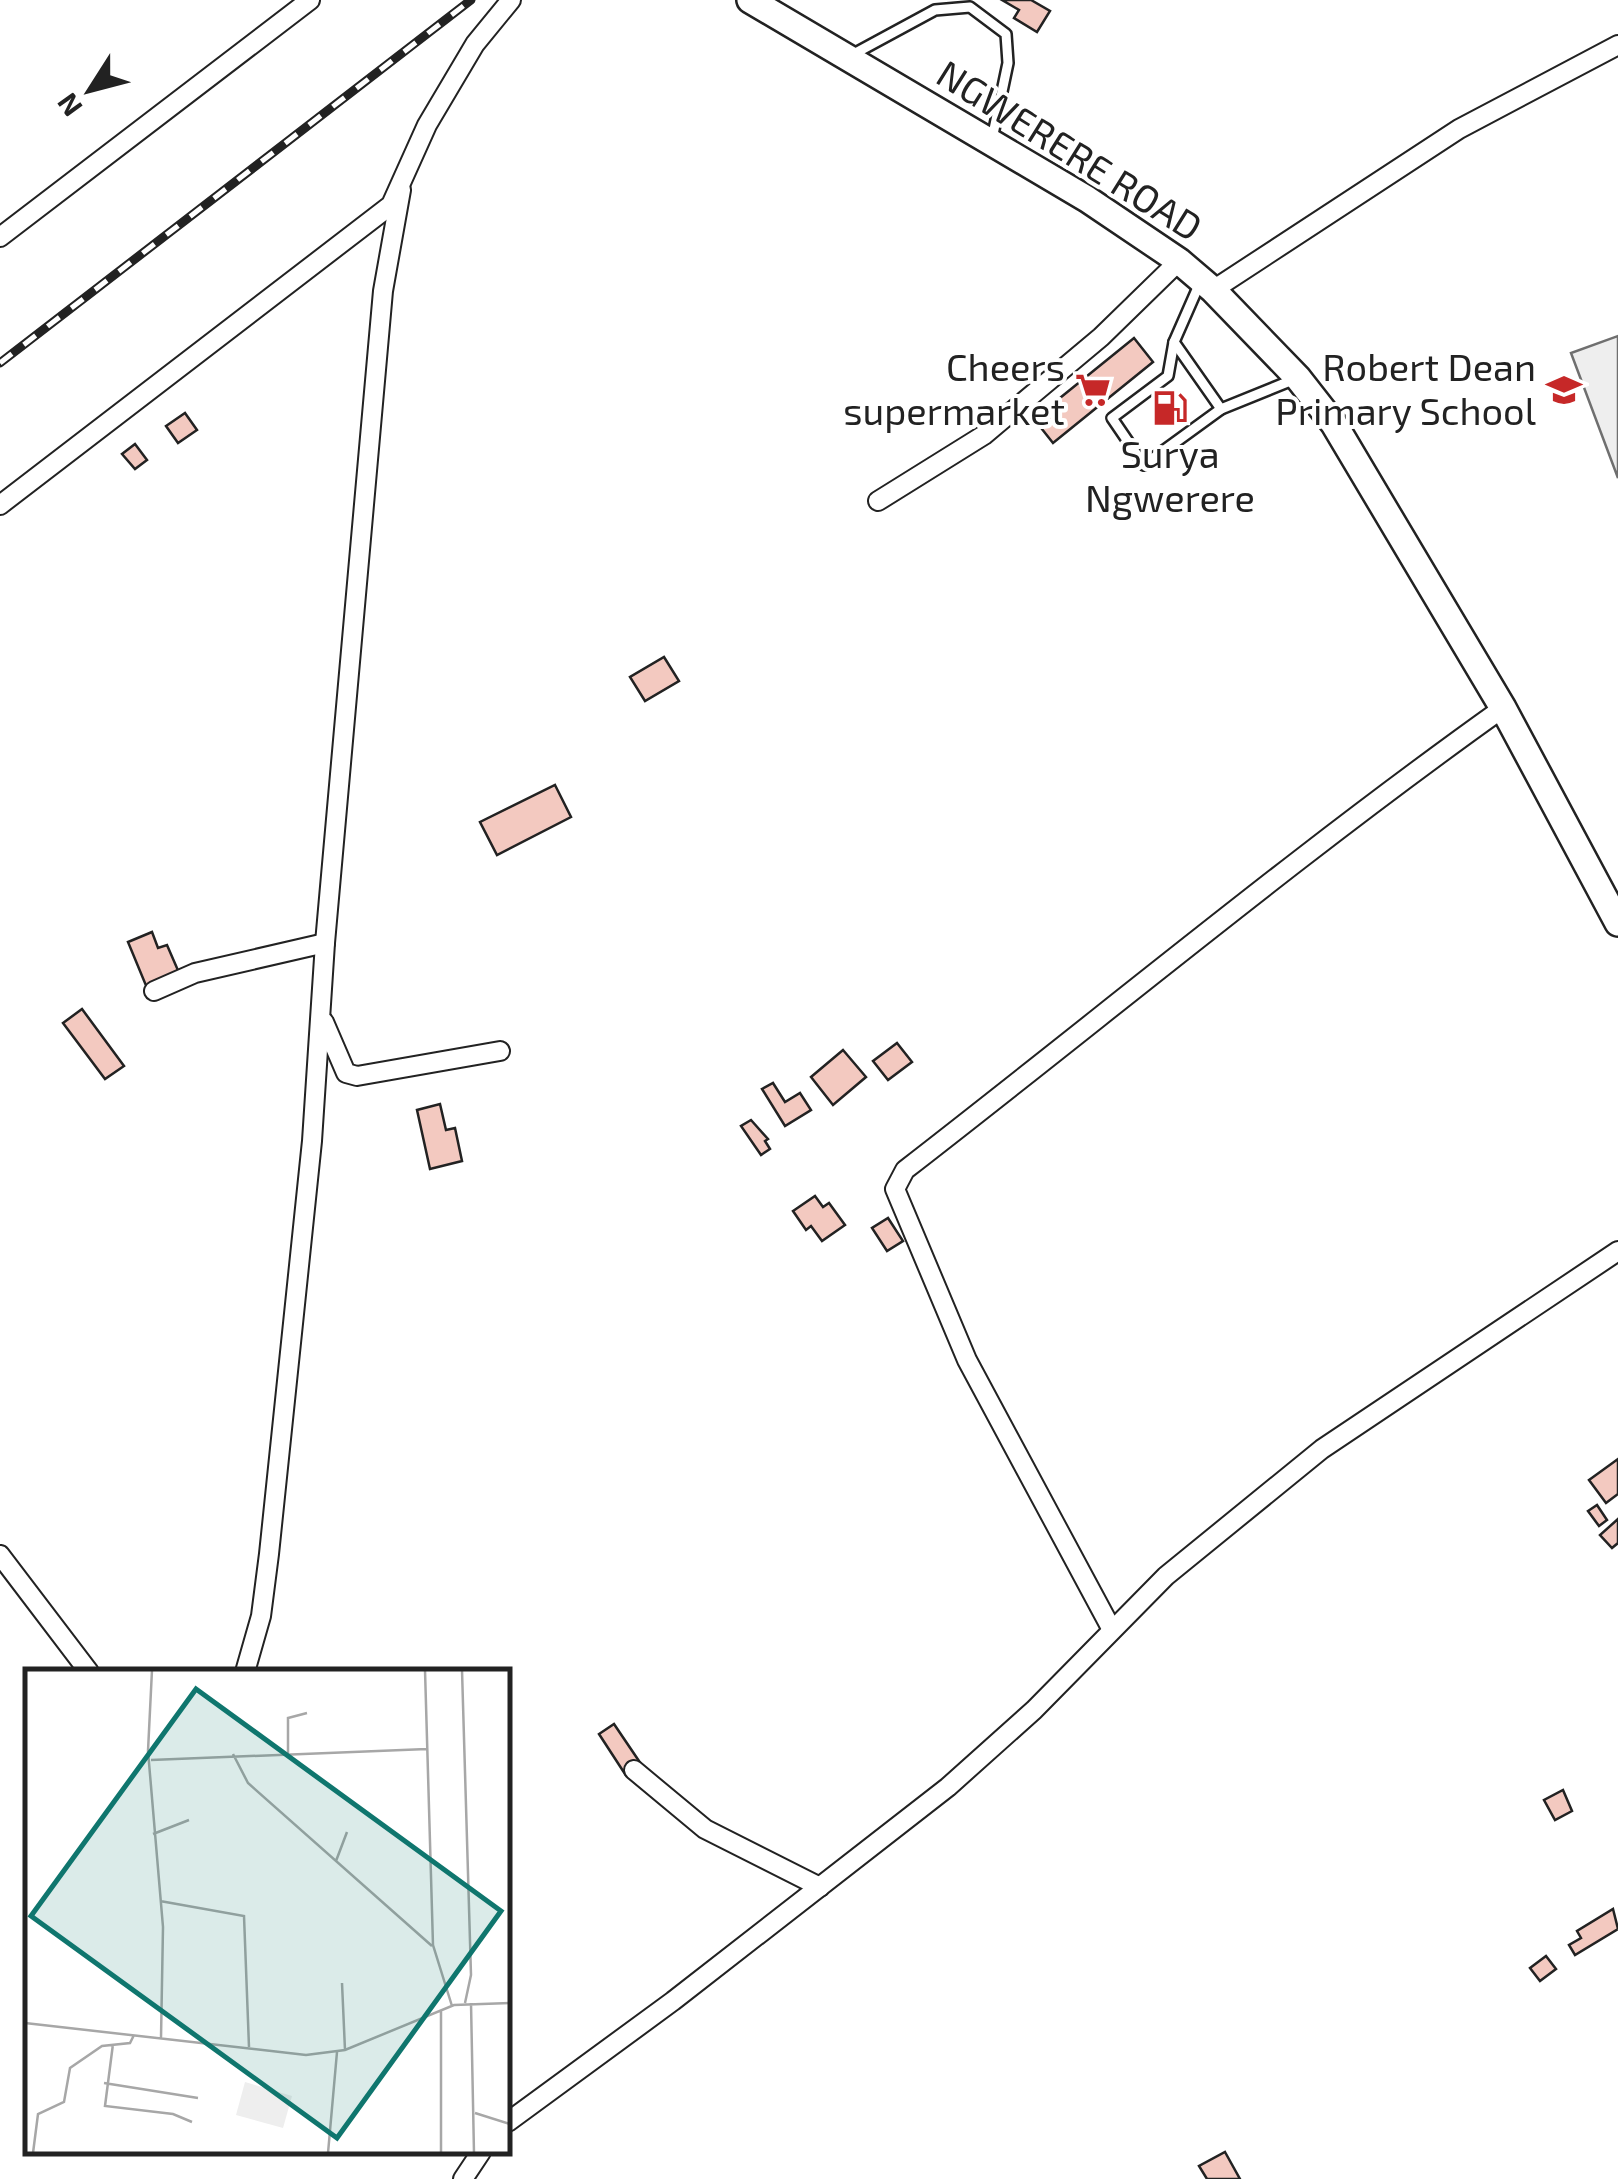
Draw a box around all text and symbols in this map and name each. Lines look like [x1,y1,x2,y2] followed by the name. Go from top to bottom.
[40,40,140,140] north arrow
[929,49,1211,249] street label: NGWERERE ROAD
[49,87,89,123] text: N
[843,343,1065,433] place label: Cheers supermarket
[1275,343,1536,433] place label: Robert Dean Primary School
[1074,371,1112,409] supermarket icon: Cheers supermarket
[1545,371,1583,409] school or university icon: Robert Dean Primary School
[1151,389,1189,427] fuel station icon: Surya Ngwerere
[1085,430,1255,520] place label: Surya Ngwerere
[25,1669,510,2154] inset map

